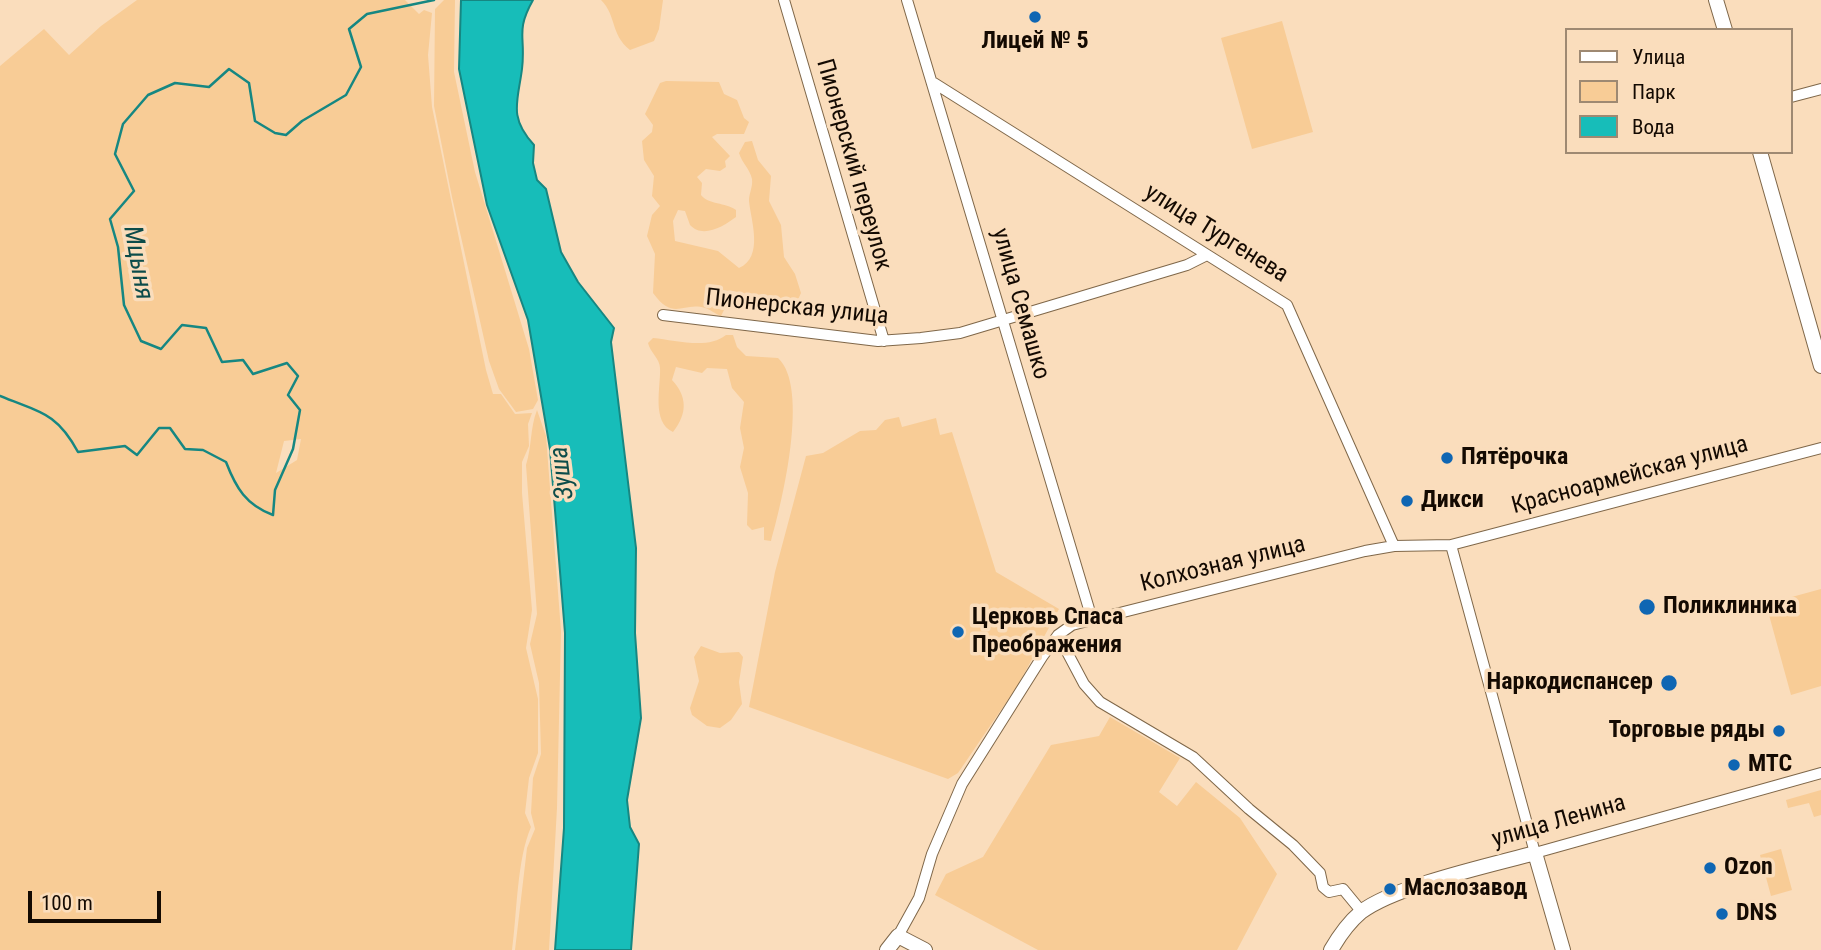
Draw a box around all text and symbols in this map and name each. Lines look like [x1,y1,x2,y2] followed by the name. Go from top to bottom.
[1027,9,1043,25] marker: Лицей № 5
[981,28,1089,56] place label: Лицей № 5
[1566,28,1793,154] legend
[1632,45,1685,69] text: Улица
[809,56,897,274] street label: Пионерский переулок
[1632,80,1676,104] text: Парк
[1632,115,1675,139] text: Вода
[1139,178,1293,290] street label: улица Тургенева
[115,224,159,302] water label: Мцыня
[985,225,1055,383] street label: улица Семашко
[704,284,890,332] street label: Пионерская улица
[1509,431,1751,521] street label: Красноармейская улица
[1461,444,1568,472] place label: Пятёрочка
[544,445,582,501] water label: Зуша
[1439,450,1455,466] marker: Пятёрочка
[1421,487,1484,515] place label: Дикси
[1399,493,1415,509] marker: Дикси
[1137,531,1309,599] street label: Колхозная улица
[1663,593,1797,621] place label: Поликлиника
[1637,597,1657,617] marker: Поликлиника
[972,604,1123,660] place label: Церковь Спаса Преображения
[950,624,966,640] marker: Церковь Спаса Преображения
[1486,669,1653,697] place label: Наркодиспансер
[1659,673,1679,693] marker: Наркодиспансер
[1609,717,1765,745] place label: Торговые ряды
[1771,723,1787,739] marker: Торговые ряды
[1748,751,1792,779] place label: МТС
[1726,757,1742,773] marker: МТС
[1489,789,1629,855] street label: улица Ленина
[1724,854,1773,882] place label: Ozon
[1702,860,1718,876] marker: Ozon
[1404,875,1527,903] place label: Маслозавод
[32,876,164,920] scale bar
[1382,881,1398,897] marker: Маслозавод
[41,891,93,915] text: 100 m
[1736,900,1777,928] place label: DNS
[1714,906,1730,922] marker: DNS

